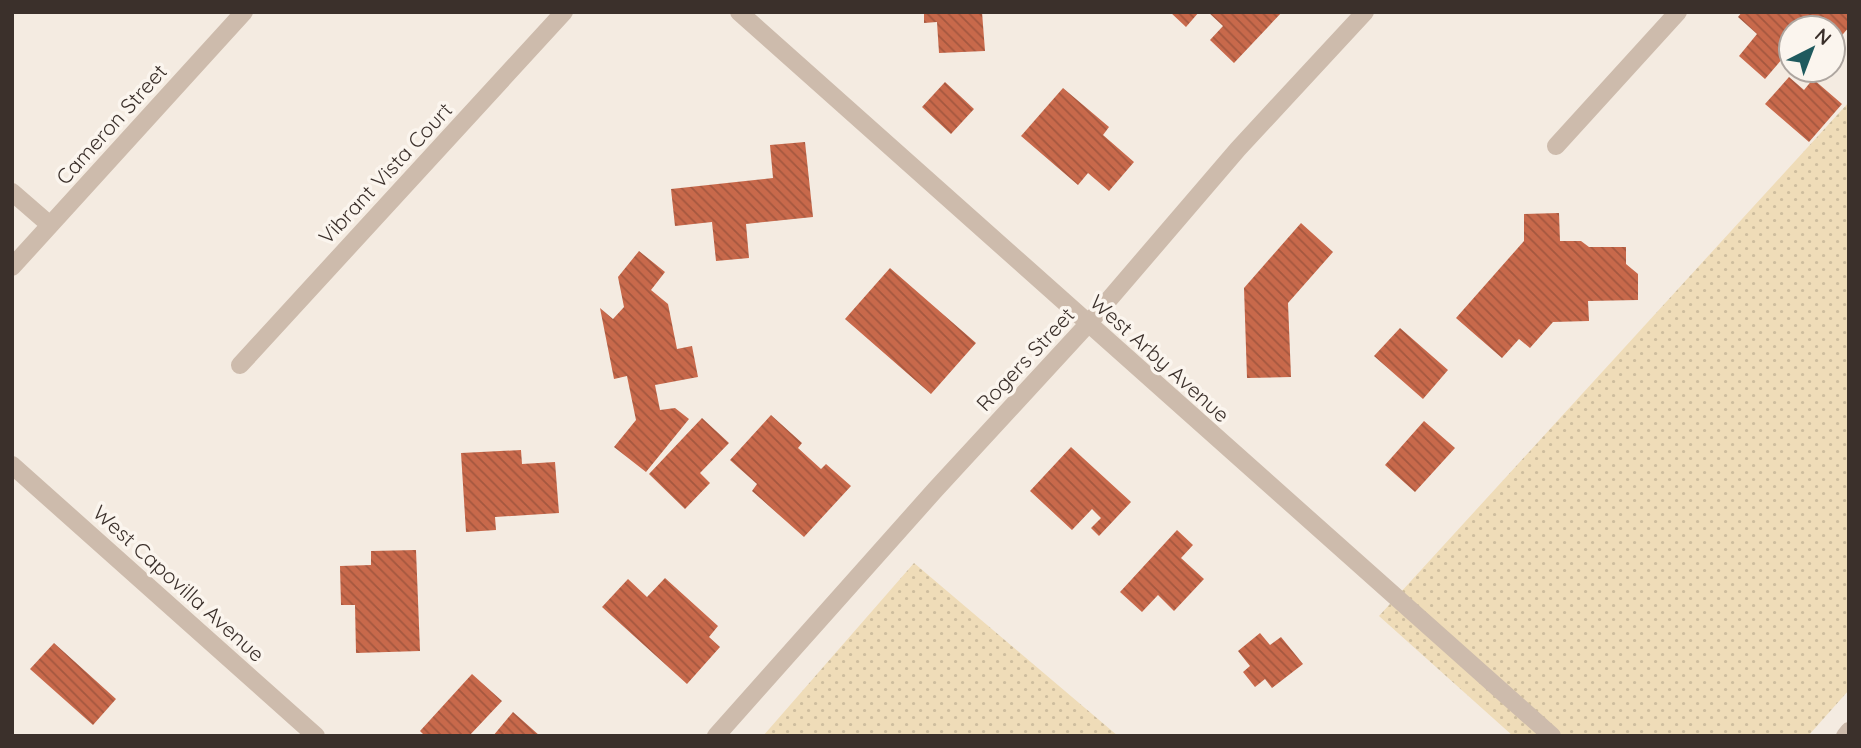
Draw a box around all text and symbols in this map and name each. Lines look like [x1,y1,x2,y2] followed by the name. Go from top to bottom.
[1777,14,1847,84] north arrow
[1810,23,1837,50] text: N
[50,58,172,190] street label: Cameron Street
[313,97,457,249] street label: Vibrant Vista Court
[1085,289,1235,427] street label: West Arby Avenue
[970,302,1080,416] street label: Rogers Street
[88,499,270,667] street label: West Capovilla Avenue

